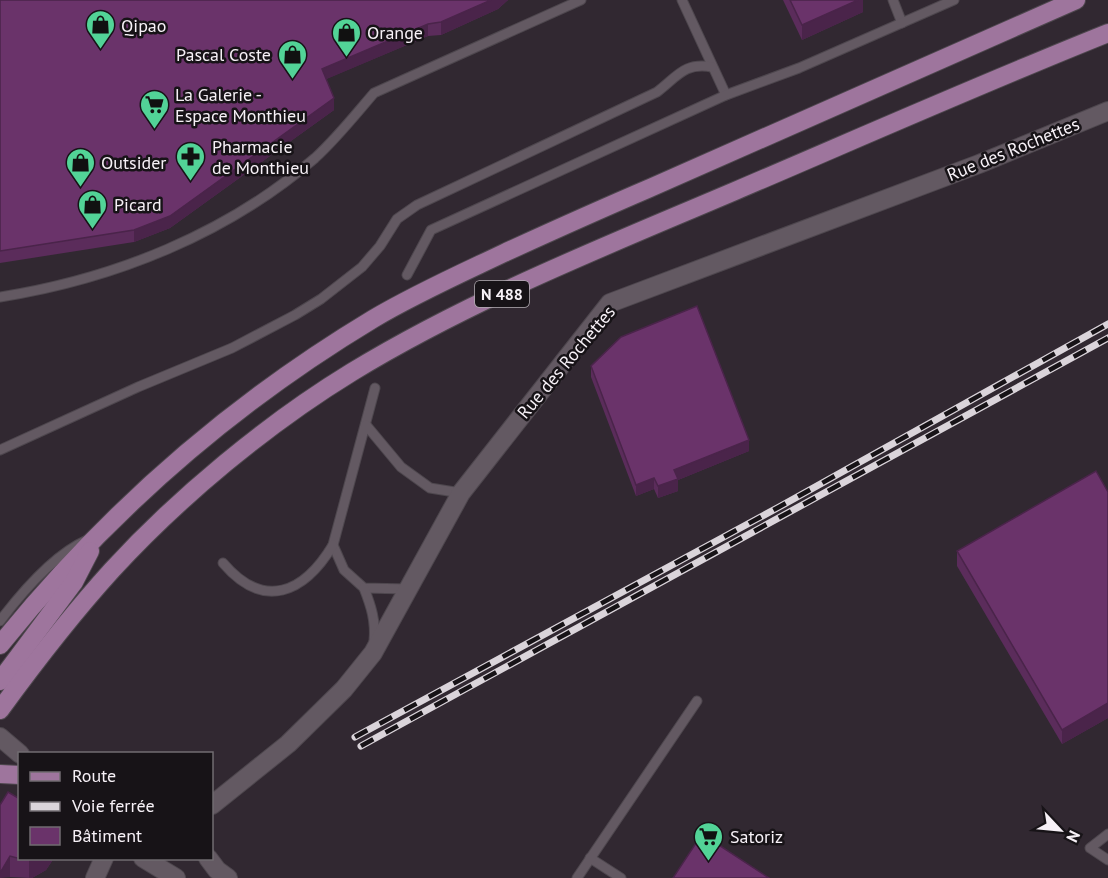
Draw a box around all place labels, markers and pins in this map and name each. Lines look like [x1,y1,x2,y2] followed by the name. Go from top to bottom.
[84,9,116,51] shop icon: Qipao
[121,14,166,37] place label: Qipao
[330,16,362,58] shop icon: Orange
[367,21,423,44] place label: Orange
[276,38,308,80] shop icon: Pascal Coste
[176,43,271,66] place label: Pascal Coste
[175,83,306,127] place label: La Galerie - Espace Monthieu
[138,88,170,130] supermarket icon: La Galerie - Espace Monthieu
[212,135,309,179] place label: Pharmacie de Monthieu
[175,140,207,182] pharmacy icon: Pharmacie de Monthieu
[64,146,96,188] shop icon: Outsider
[101,151,166,174] place label: Outsider
[77,188,109,230] shop icon: Picard
[114,193,162,216] place label: Picard
[693,820,725,862] supermarket icon: Satoriz
[730,825,783,848] place label: Satoriz

